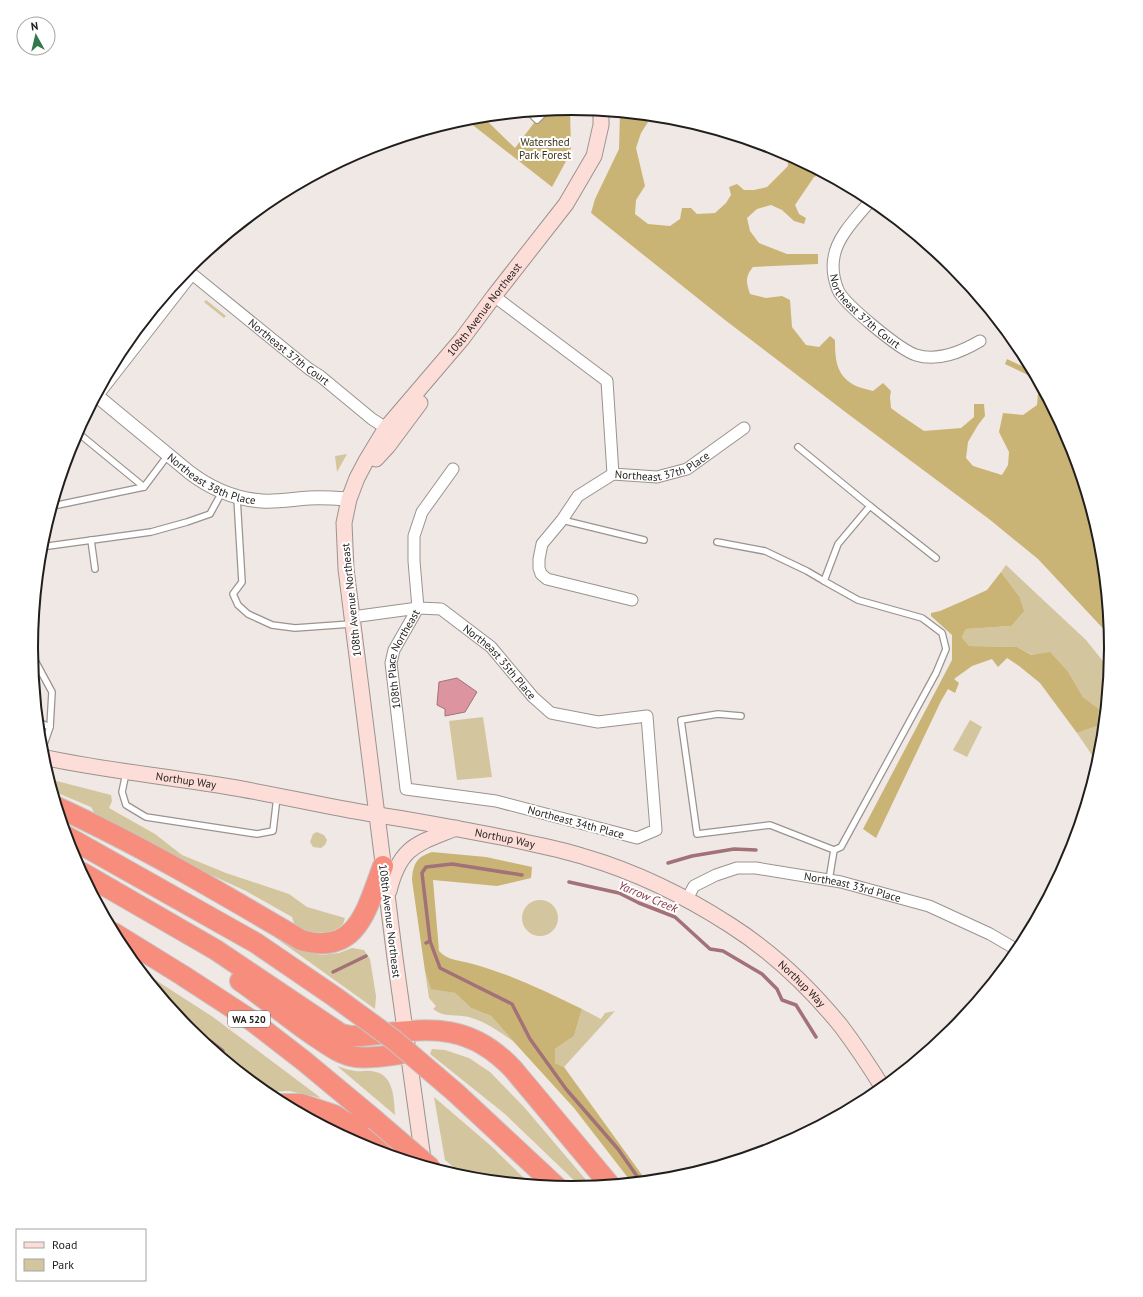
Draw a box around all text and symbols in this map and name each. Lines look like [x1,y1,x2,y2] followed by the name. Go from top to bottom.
[16,16,56,56] north arrow
[30,19,39,34] text: N
[519,135,571,162] park label: Watershed Park Forest
[444,260,525,359] street label: 108th Avenue Northeast
[827,273,903,351] street label: Northeast 37th Court
[246,316,333,388] street label: Northeast 37th Court
[614,448,712,484] street label: Northeast 37th Place
[164,450,257,507] street label: Northeast 38th Place
[338,542,364,657] street label: 108th Avenue Northeast
[384,606,423,710] street label: 108th Place Northeast
[460,621,539,703] street label: Northeast 35th Place
[155,769,218,792] street label: Northup Way
[526,802,626,842] street label: Northeast 34th Place
[474,825,537,851] street label: Northup Way
[376,864,404,979] street label: 108th Avenue Northeast
[803,869,903,905] street label: Northeast 33rd Place
[616,877,681,916] water label: Yarrow Creek
[775,957,829,1011] street label: Northup Way
[228,1011,270,1027] road number: WA 520
[16,1229,146,1281] legend
[52,1237,77,1252] text: Road
[52,1257,74,1272] text: Park

